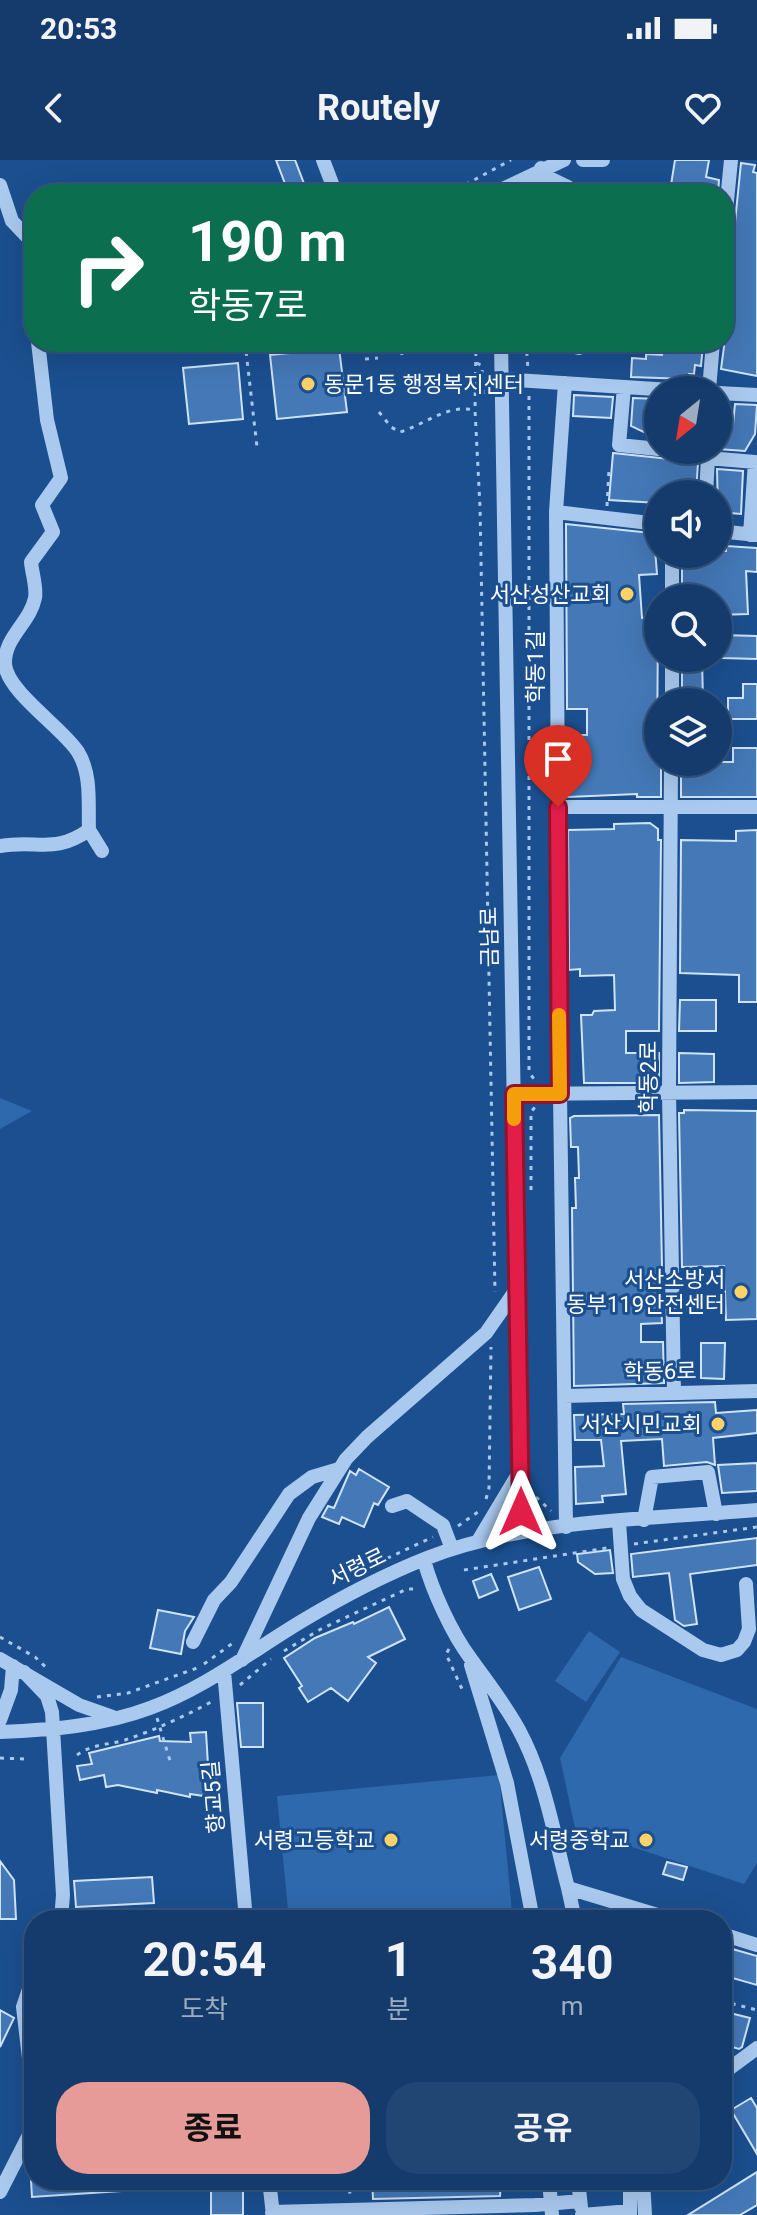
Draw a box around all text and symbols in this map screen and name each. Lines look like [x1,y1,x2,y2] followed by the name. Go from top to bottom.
[40,11,117,46] text: 20:53
[32,86,76,130] icon: back
[681,86,725,130] icon: heart
[317,87,440,129] text: Routely
[188,209,347,275] text: 190 m
[56,216,160,320] icon: right
[188,285,308,327] text: 학동7로
[324,372,524,397] place label: 동문1동 행정복지센터
[299,375,317,393] marker: 동문1동 행정복지센터
[644,376,732,464] north arrow
[644,376,732,776] map controls
[644,480,732,568] button: sound
[490,582,611,607] place label: 서산성산교회
[644,584,732,672] button: search
[618,585,636,603] marker: 서산성산교회
[523,630,548,704] street label: 학동1길
[644,688,732,776] button: layers
[524,725,592,807] pin
[536,737,580,781] icon: arrive
[476,906,503,968] street label: 금남로
[636,1040,661,1114] street label: 학동2로
[566,1267,725,1317] place label: 서산소방서 동부119안전센터
[732,1283,750,1301] marker: 서산소방서 동부119안전센터
[623,1358,697,1385] street label: 학동6로
[581,1412,702,1437] place label: 서산시민교회
[709,1415,727,1433] marker: 서산시민교회
[479,1470,563,1554] position arrow
[324,1543,390,1592] street label: 서령로
[198,1759,229,1834] street label: 향교5길
[254,1828,375,1853] place label: 서령고등학교
[529,1828,630,1853] place label: 서령중학교
[382,1831,400,1849] marker: 서령고등학교
[637,1831,655,1849] marker: 서령중학교
[143,1931,266,1988] text: 20:54
[385,1931,412,1988] text: 1
[531,1934,613,1991] text: 340
[561,1991,584,2021] text: m
[180,1994,228,2024] text: 도착
[387,1994,410,2024] text: 분
[56,2082,370,2174] button: 종료
[386,2082,700,2174] button: 공유

